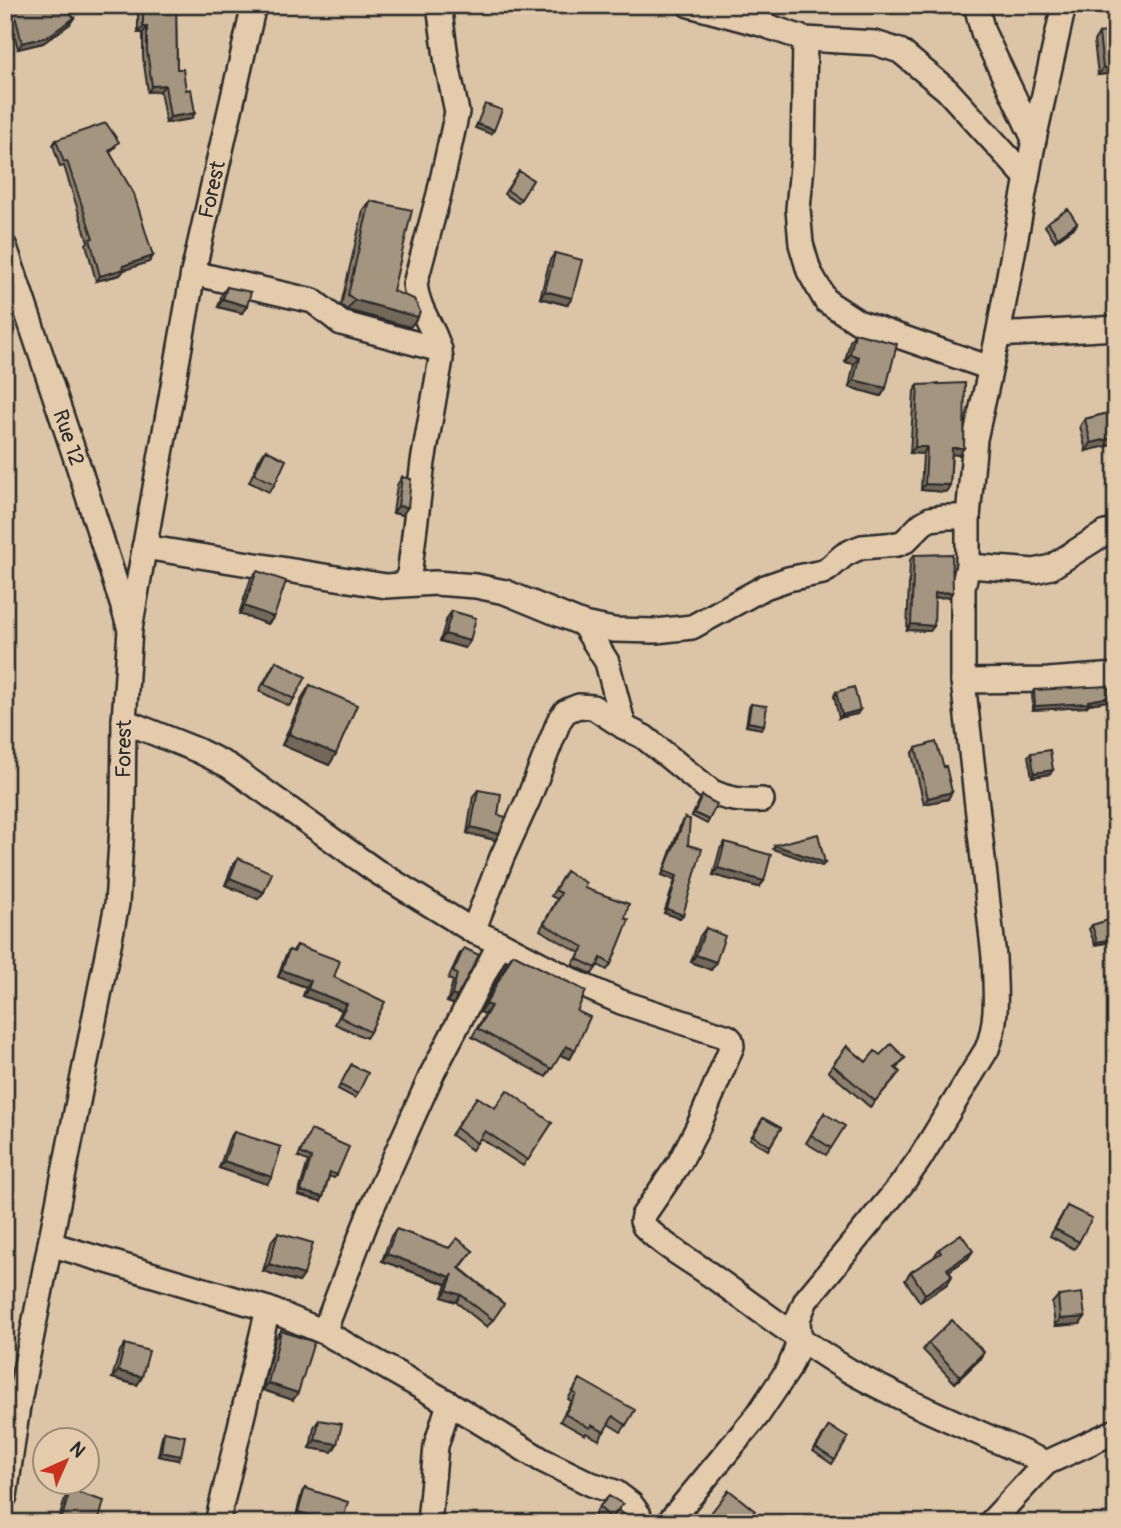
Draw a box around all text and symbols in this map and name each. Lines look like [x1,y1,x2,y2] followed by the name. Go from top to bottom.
[192,158,232,221] street label: Forest
[47,406,91,469] street label: Rue 12
[110,719,138,778] street label: Forest
[32,1426,102,1496] north arrow
[64,1437,90,1463] text: N

